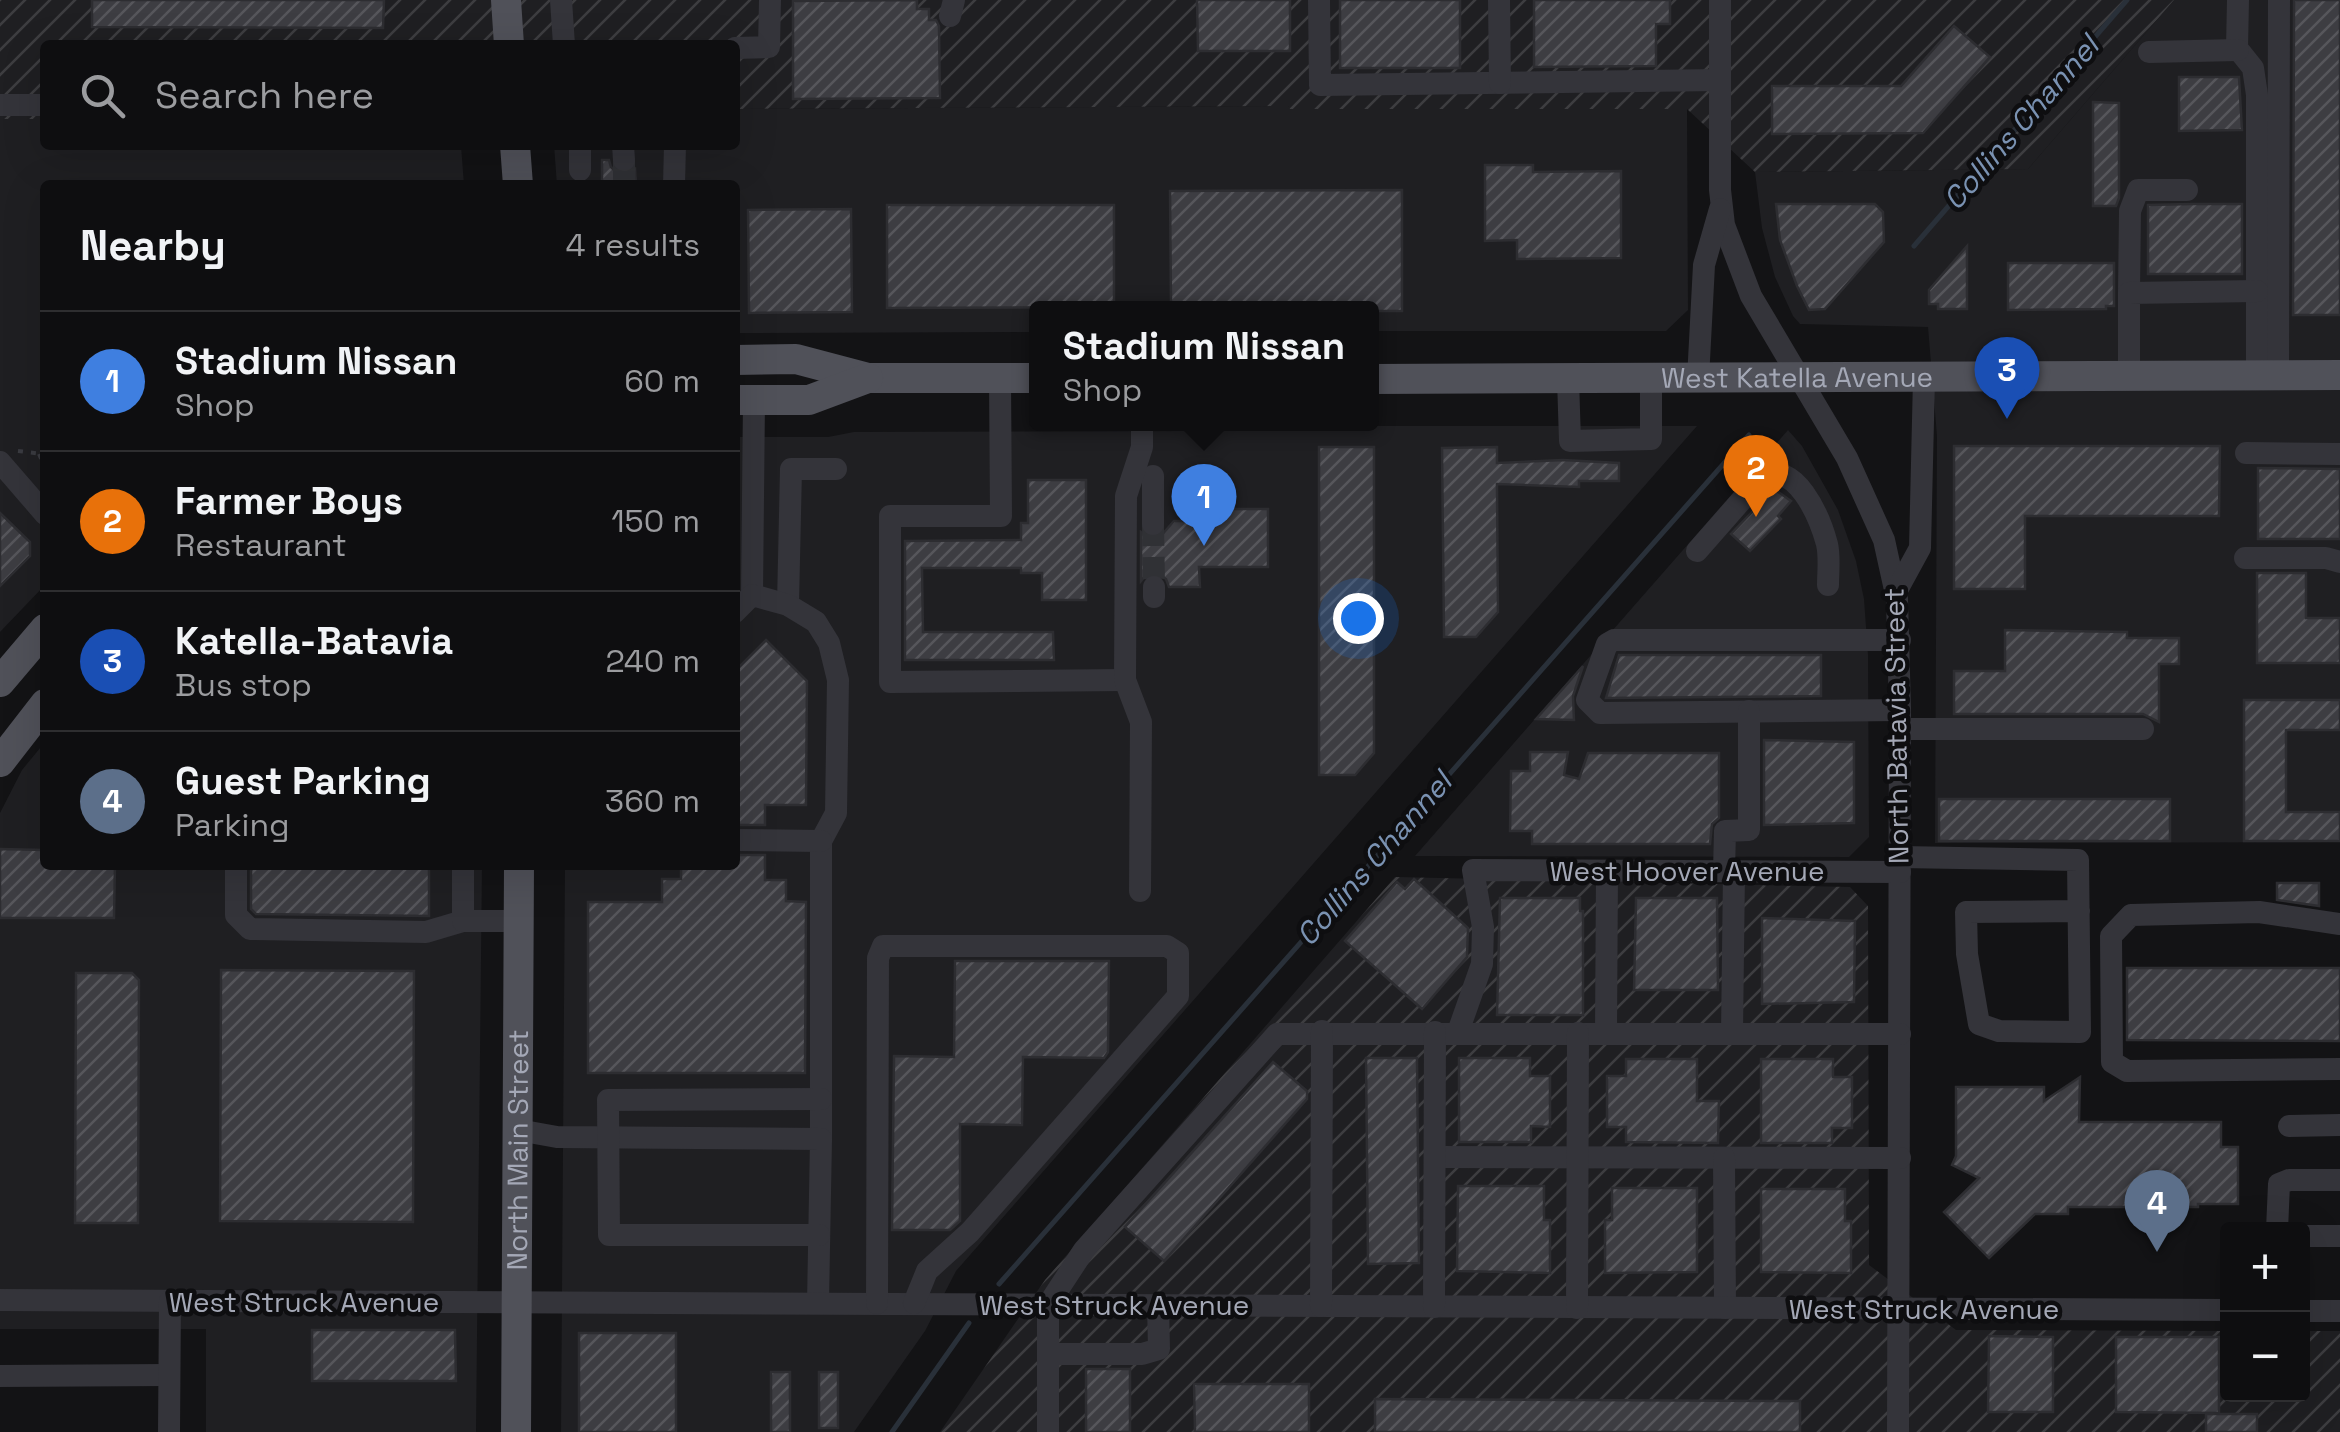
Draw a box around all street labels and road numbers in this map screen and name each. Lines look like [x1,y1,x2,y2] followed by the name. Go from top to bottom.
[1661,359,1933,396] street label: West Katella Avenue
[1876,588,1916,864] street label: North Batavia Street
[1550,853,1824,889] street label: West Hoover Avenue
[499,1029,536,1271] street label: North Main Street
[169,1284,439,1320] street label: West Struck Avenue
[979,1287,1249,1323] street label: West Struck Avenue
[1789,1291,2059,1327] street label: West Struck Avenue

